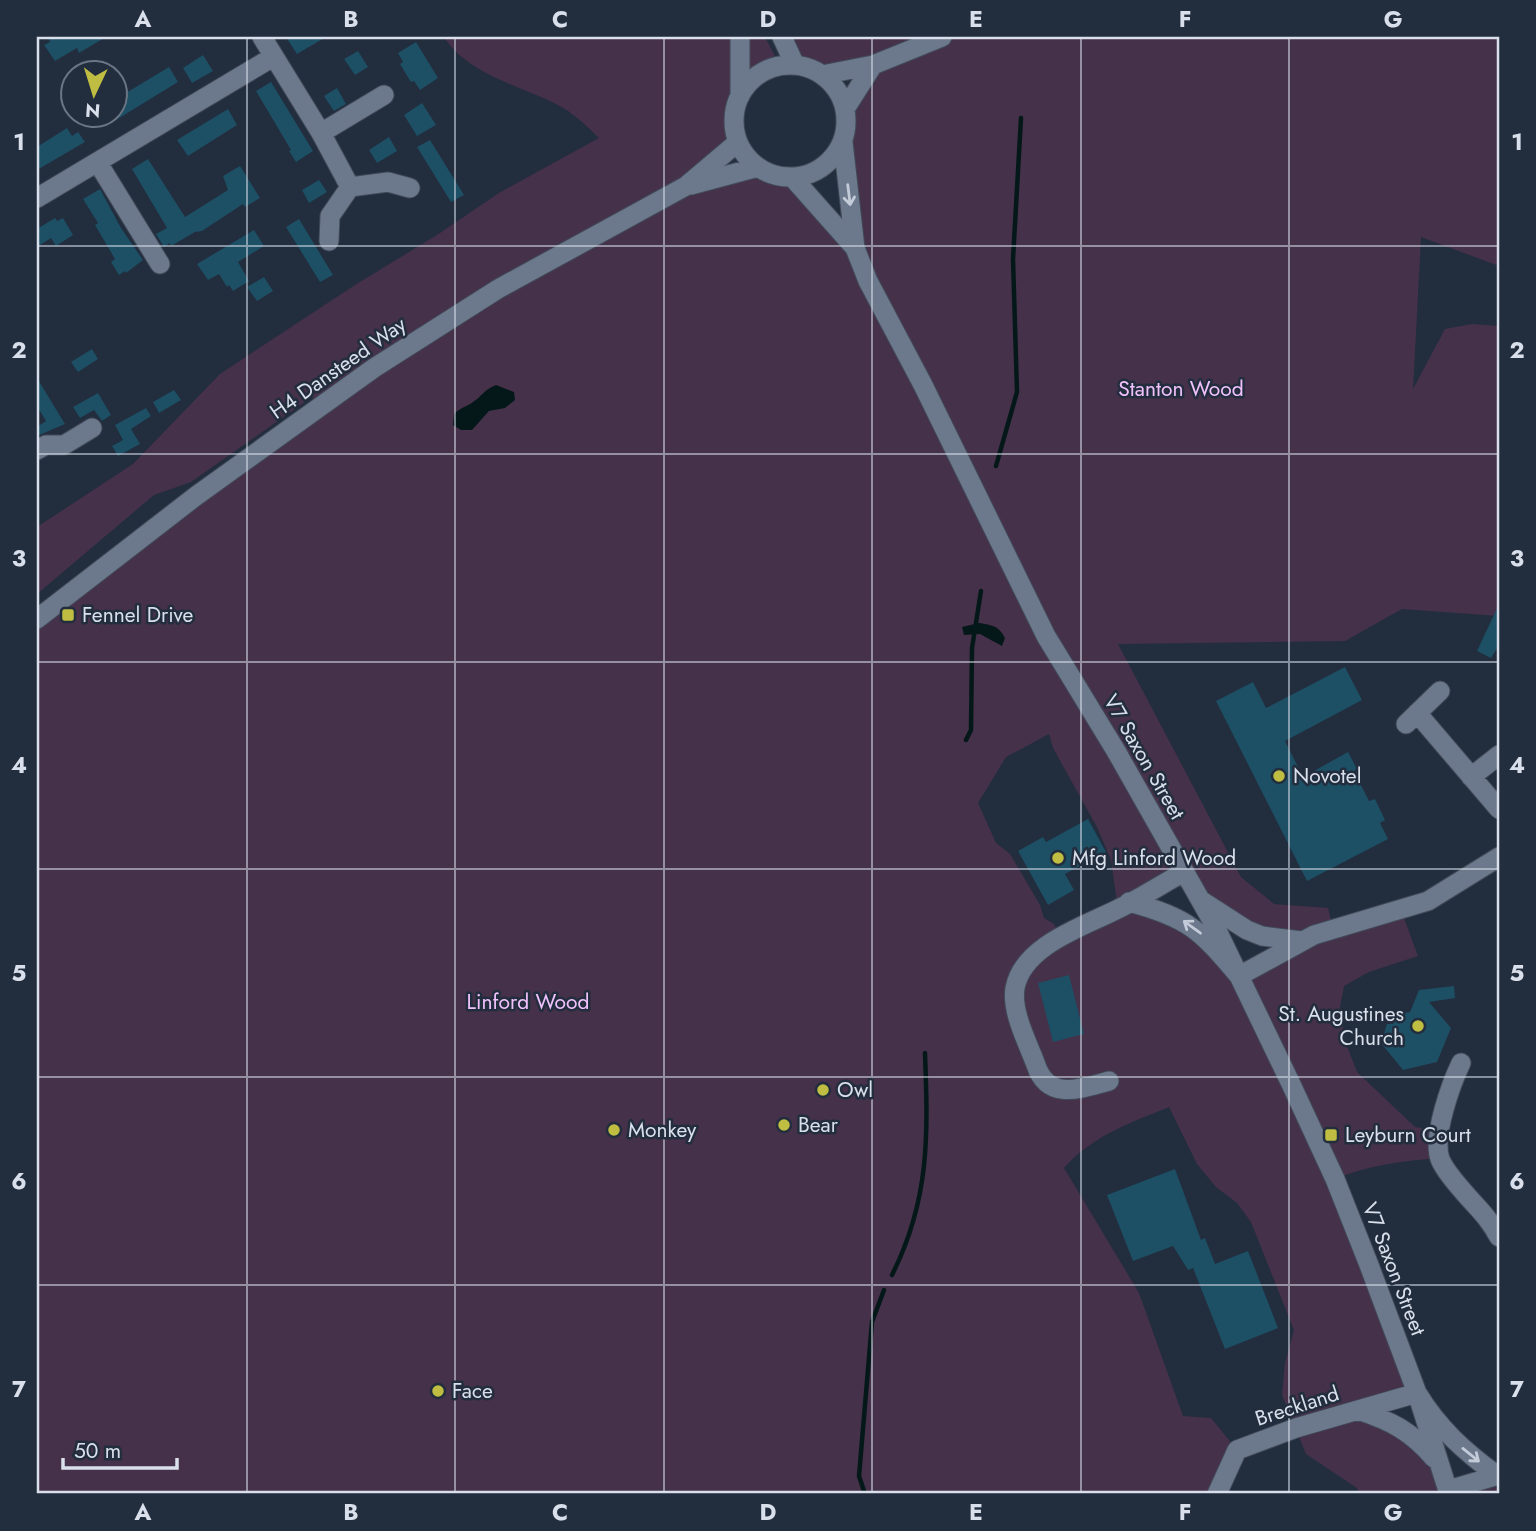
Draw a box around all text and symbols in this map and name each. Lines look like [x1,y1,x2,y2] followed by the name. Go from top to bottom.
[134,2,152,36] text: A
[343,2,359,36] text: B
[552,2,568,36] text: C
[760,2,777,36] text: D
[969,2,983,36] text: E
[1179,2,1191,36] text: F
[1384,2,1402,36] text: G
[60,60,130,130] north arrow
[84,96,101,124] text: N
[13,125,25,159] text: 1
[1511,125,1523,159] text: 1
[843,183,856,206] one-way arrow
[264,309,413,426] street label: H4 Dansteed Way
[11,333,27,367] text: 2
[1509,333,1525,367] text: 2
[1118,374,1244,404] park label: Stanton Wood
[12,541,26,575] text: 3
[1510,541,1524,575] text: 3
[82,600,194,630] place label: Fennel Drive
[60,607,76,623] marker: Fennel Drive
[1096,689,1192,825] street label: V7 Saxon Street
[11,748,27,782] text: 4
[1509,748,1525,782] text: 4
[1293,761,1362,791] place label: Novotel
[1271,768,1287,784] marker: Novotel
[1072,843,1236,873] place label: Mfg Linford Wood
[1050,850,1066,866] marker: Mfg Linford Wood
[1183,920,1202,935] one-way arrow
[12,956,26,990] text: 5
[1510,956,1524,990] text: 5
[467,987,589,1017] park label: Linford Wood
[1278,999,1404,1053] place label: St. Augustines Church
[1410,1018,1426,1034] marker: St. Augustines Church
[837,1075,873,1105] place label: Owl
[815,1082,831,1098] marker: Owl
[798,1110,839,1140] place label: Bear
[628,1115,697,1145] place label: Monkey
[776,1117,792,1133] marker: Bear
[1345,1120,1471,1150] place label: Leyburn Court
[606,1122,622,1138] marker: Monkey
[1323,1127,1339,1143] marker: Leyburn Court
[11,1164,27,1198] text: 6
[1509,1164,1525,1198] text: 6
[1355,1198,1433,1340] street label: V7 Saxon Street
[12,1372,26,1406] text: 7
[1510,1372,1524,1406] text: 7
[452,1376,493,1406] place label: Face
[1251,1378,1343,1434] street label: Breckland
[430,1383,446,1399] marker: Face
[63,1426,177,1470] scale bar
[74,1436,121,1466] text: 50 m
[1461,1448,1479,1463] one-way arrow
[134,1495,152,1529] text: A
[343,1495,359,1529] text: B
[552,1495,568,1529] text: C
[760,1495,777,1529] text: D
[969,1495,983,1529] text: E
[1179,1495,1191,1529] text: F
[1384,1495,1402,1529] text: G

